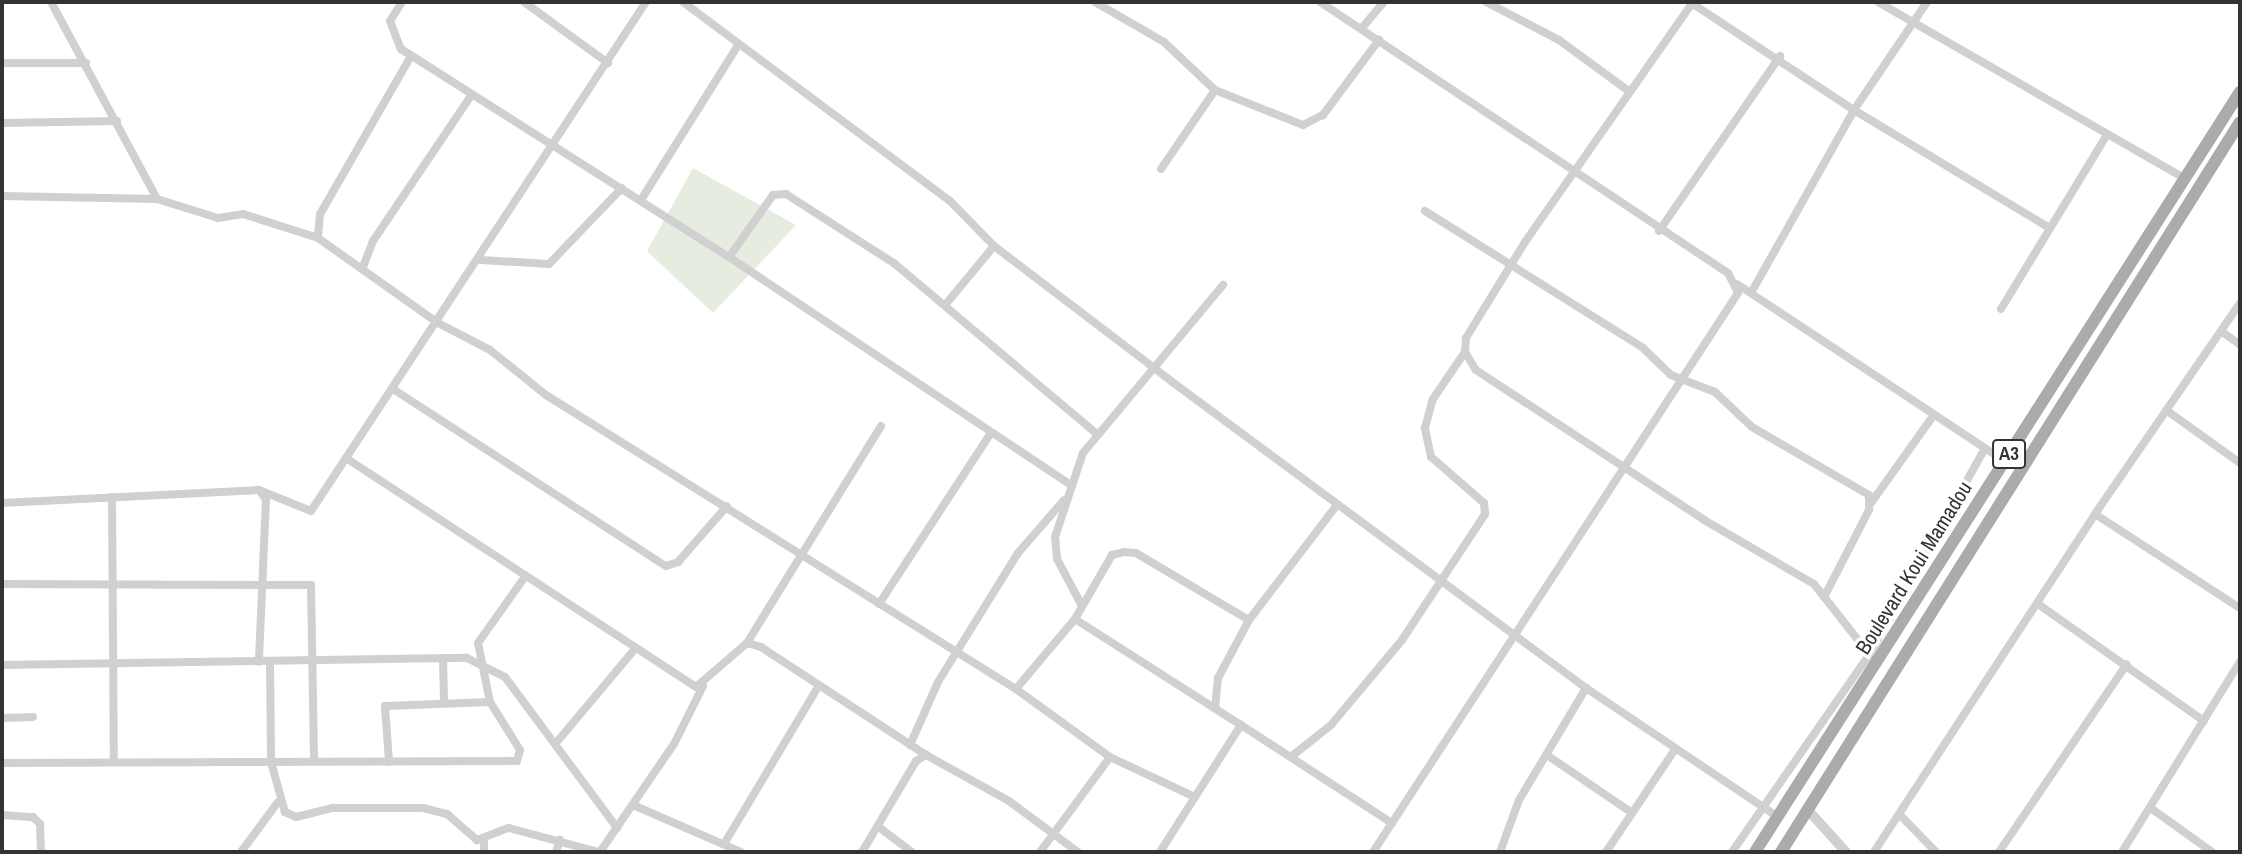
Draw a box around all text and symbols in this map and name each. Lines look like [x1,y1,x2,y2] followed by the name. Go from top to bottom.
[1992,438,2026,470] road number: A3
[1851,477,1977,659] street label: Boulevard Koui Mamadou

